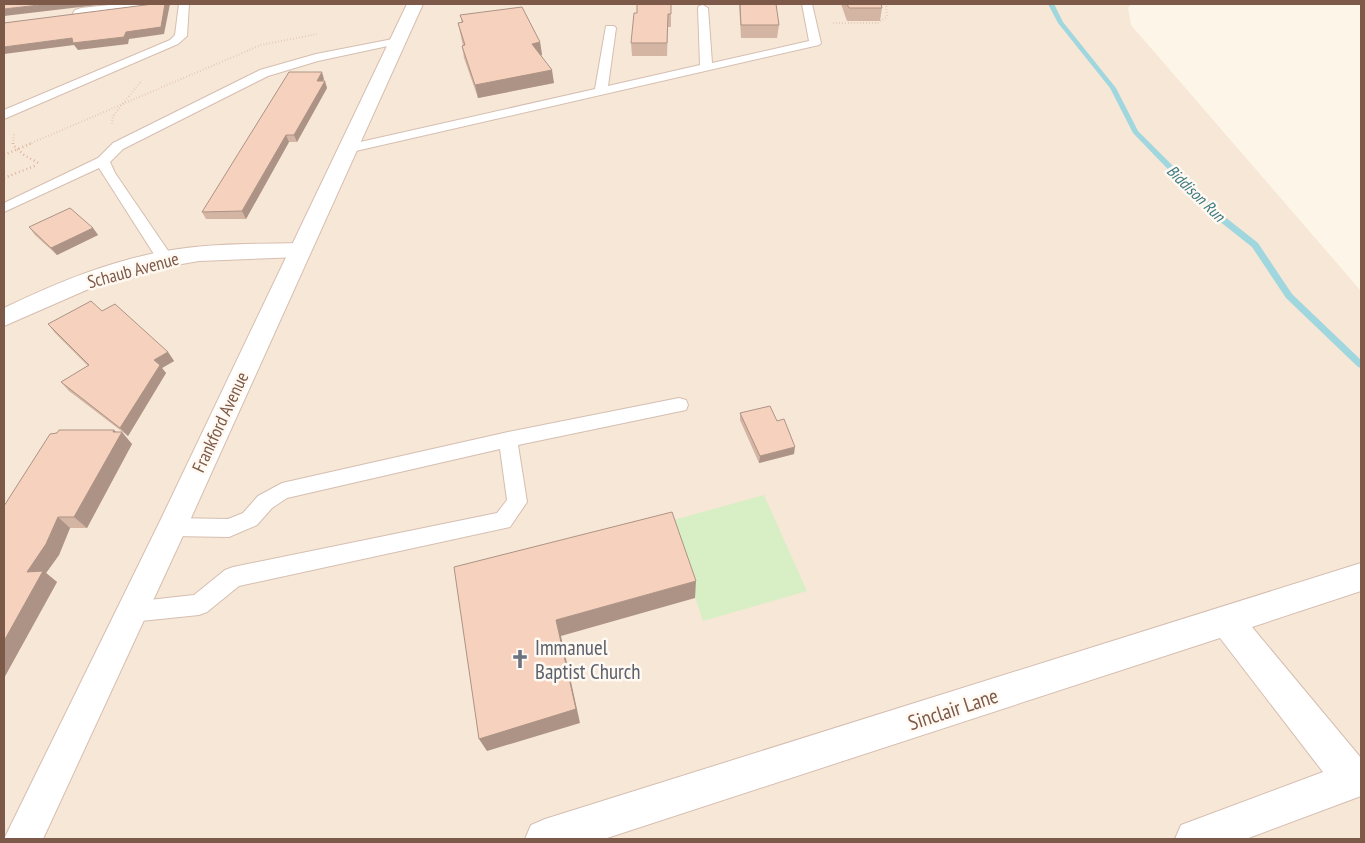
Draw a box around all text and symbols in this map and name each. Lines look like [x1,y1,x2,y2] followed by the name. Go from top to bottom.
[1163,161,1230,226] water label: Biddison Run
[85,247,181,293] street label: Schaub Avenue
[187,368,253,476] street label: Frankford Avenue
[535,634,641,685] place label: Immanuel Baptist Church
[509,648,531,670] church icon: Immanuel Baptist Church
[905,682,1001,736] street label: Sinclair Lane

